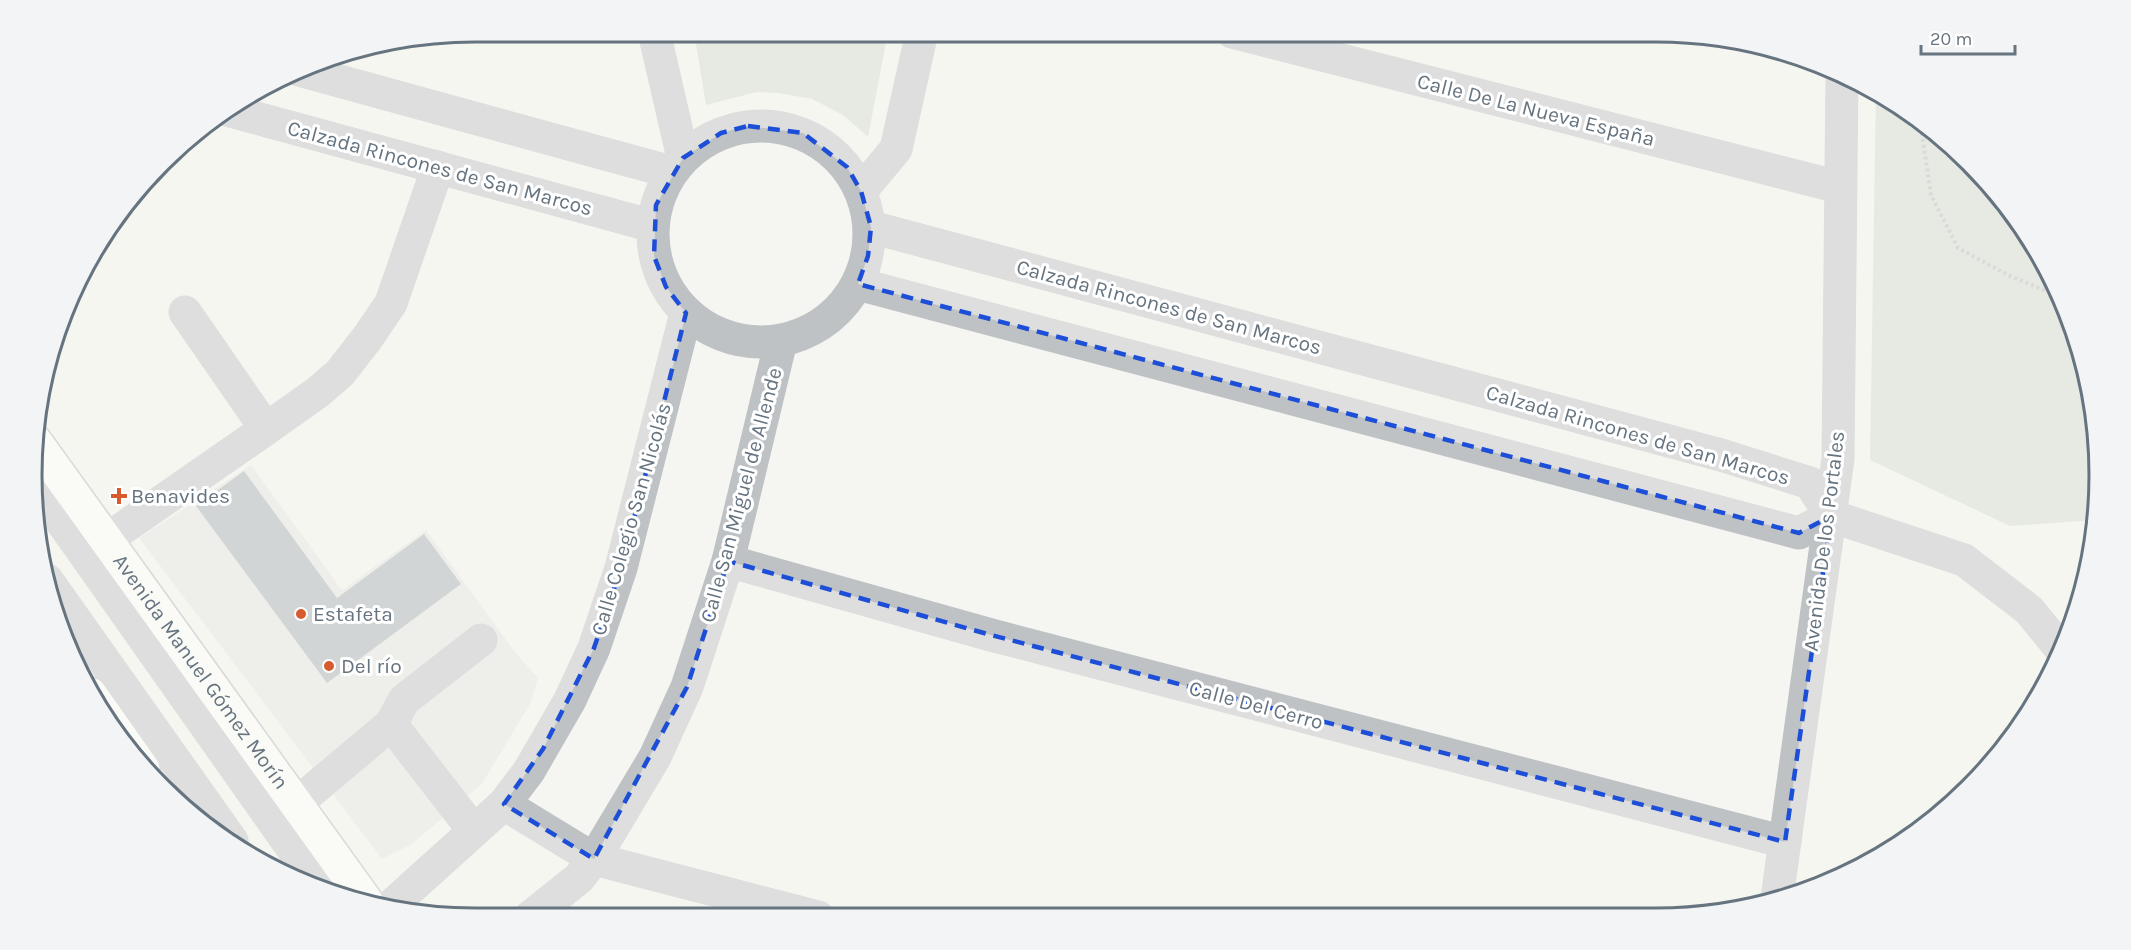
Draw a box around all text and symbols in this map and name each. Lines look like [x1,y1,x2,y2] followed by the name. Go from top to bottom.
[1921,18,2016,56] scale bar
[1930,28,1972,50] text: 20 m
[1415,69,1657,151] street label: Calle De La Nueva España
[285,116,595,220] street label: Calzada Rincones de San Marcos
[1014,255,1324,359] street label: Calzada Rincones de San Marcos
[695,365,787,625] street label: Calle San Miguel de Allende
[1483,380,1793,490] street label: Calzada Rincones de San Marcos
[586,400,676,638] street label: Calle Colegio San Nicolás
[1799,430,1849,652] street label: Avenida De los Portales
[131,484,230,508] place label: Benavides
[112,489,126,503] marker: Benavides
[108,549,293,794] street label: Avenida Manuel Gómez Morín
[313,602,393,626] place label: Estafeta
[294,607,308,621] marker: Estafeta
[341,654,402,678] place label: Del río
[322,659,336,673] marker: Del río
[1186,676,1326,734] street label: Calle Del Cerro

